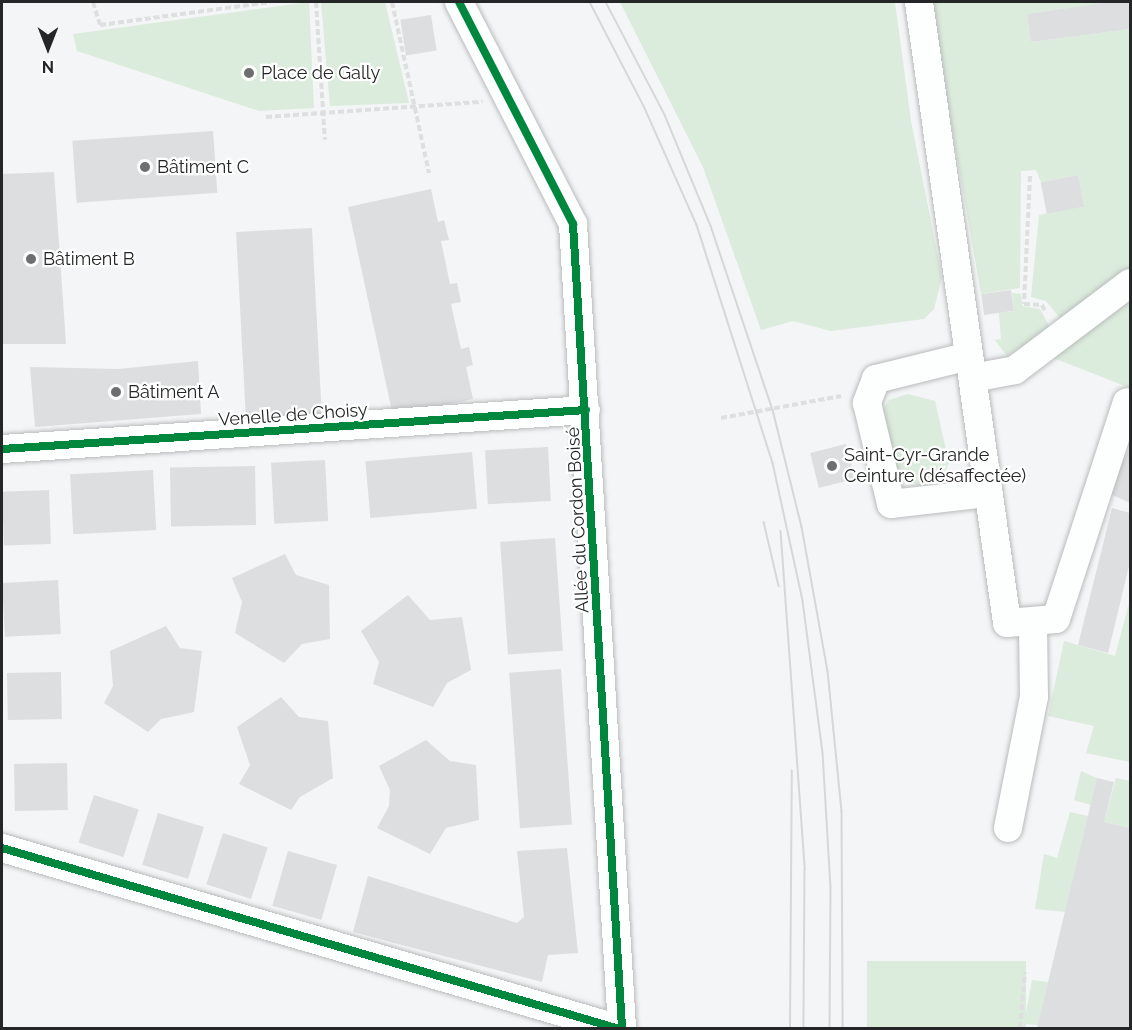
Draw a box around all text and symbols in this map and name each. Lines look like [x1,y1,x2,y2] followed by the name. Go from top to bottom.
[18,18,78,78] north arrow
[42,57,54,76] text: N
[261,62,380,84] place label: Place de Gally
[242,66,256,80] marker: Place de Gally
[157,156,249,178] place label: Bâtiment C
[138,160,152,174] marker: Bâtiment C
[43,248,135,270] place label: Bâtiment B
[24,252,38,266] marker: Bâtiment B
[128,381,220,403] place label: Bâtiment A
[109,385,123,399] marker: Bâtiment A
[218,399,368,431] street label: Venelle de Choisy
[562,426,594,614] street label: Allée du Cordon Boisé
[844,445,1026,488] place label: Saint-Cyr-Grande Ceinture (désaffectée)
[825,459,839,473] marker: Saint-Cyr-Grande Ceinture (désaffectée)

